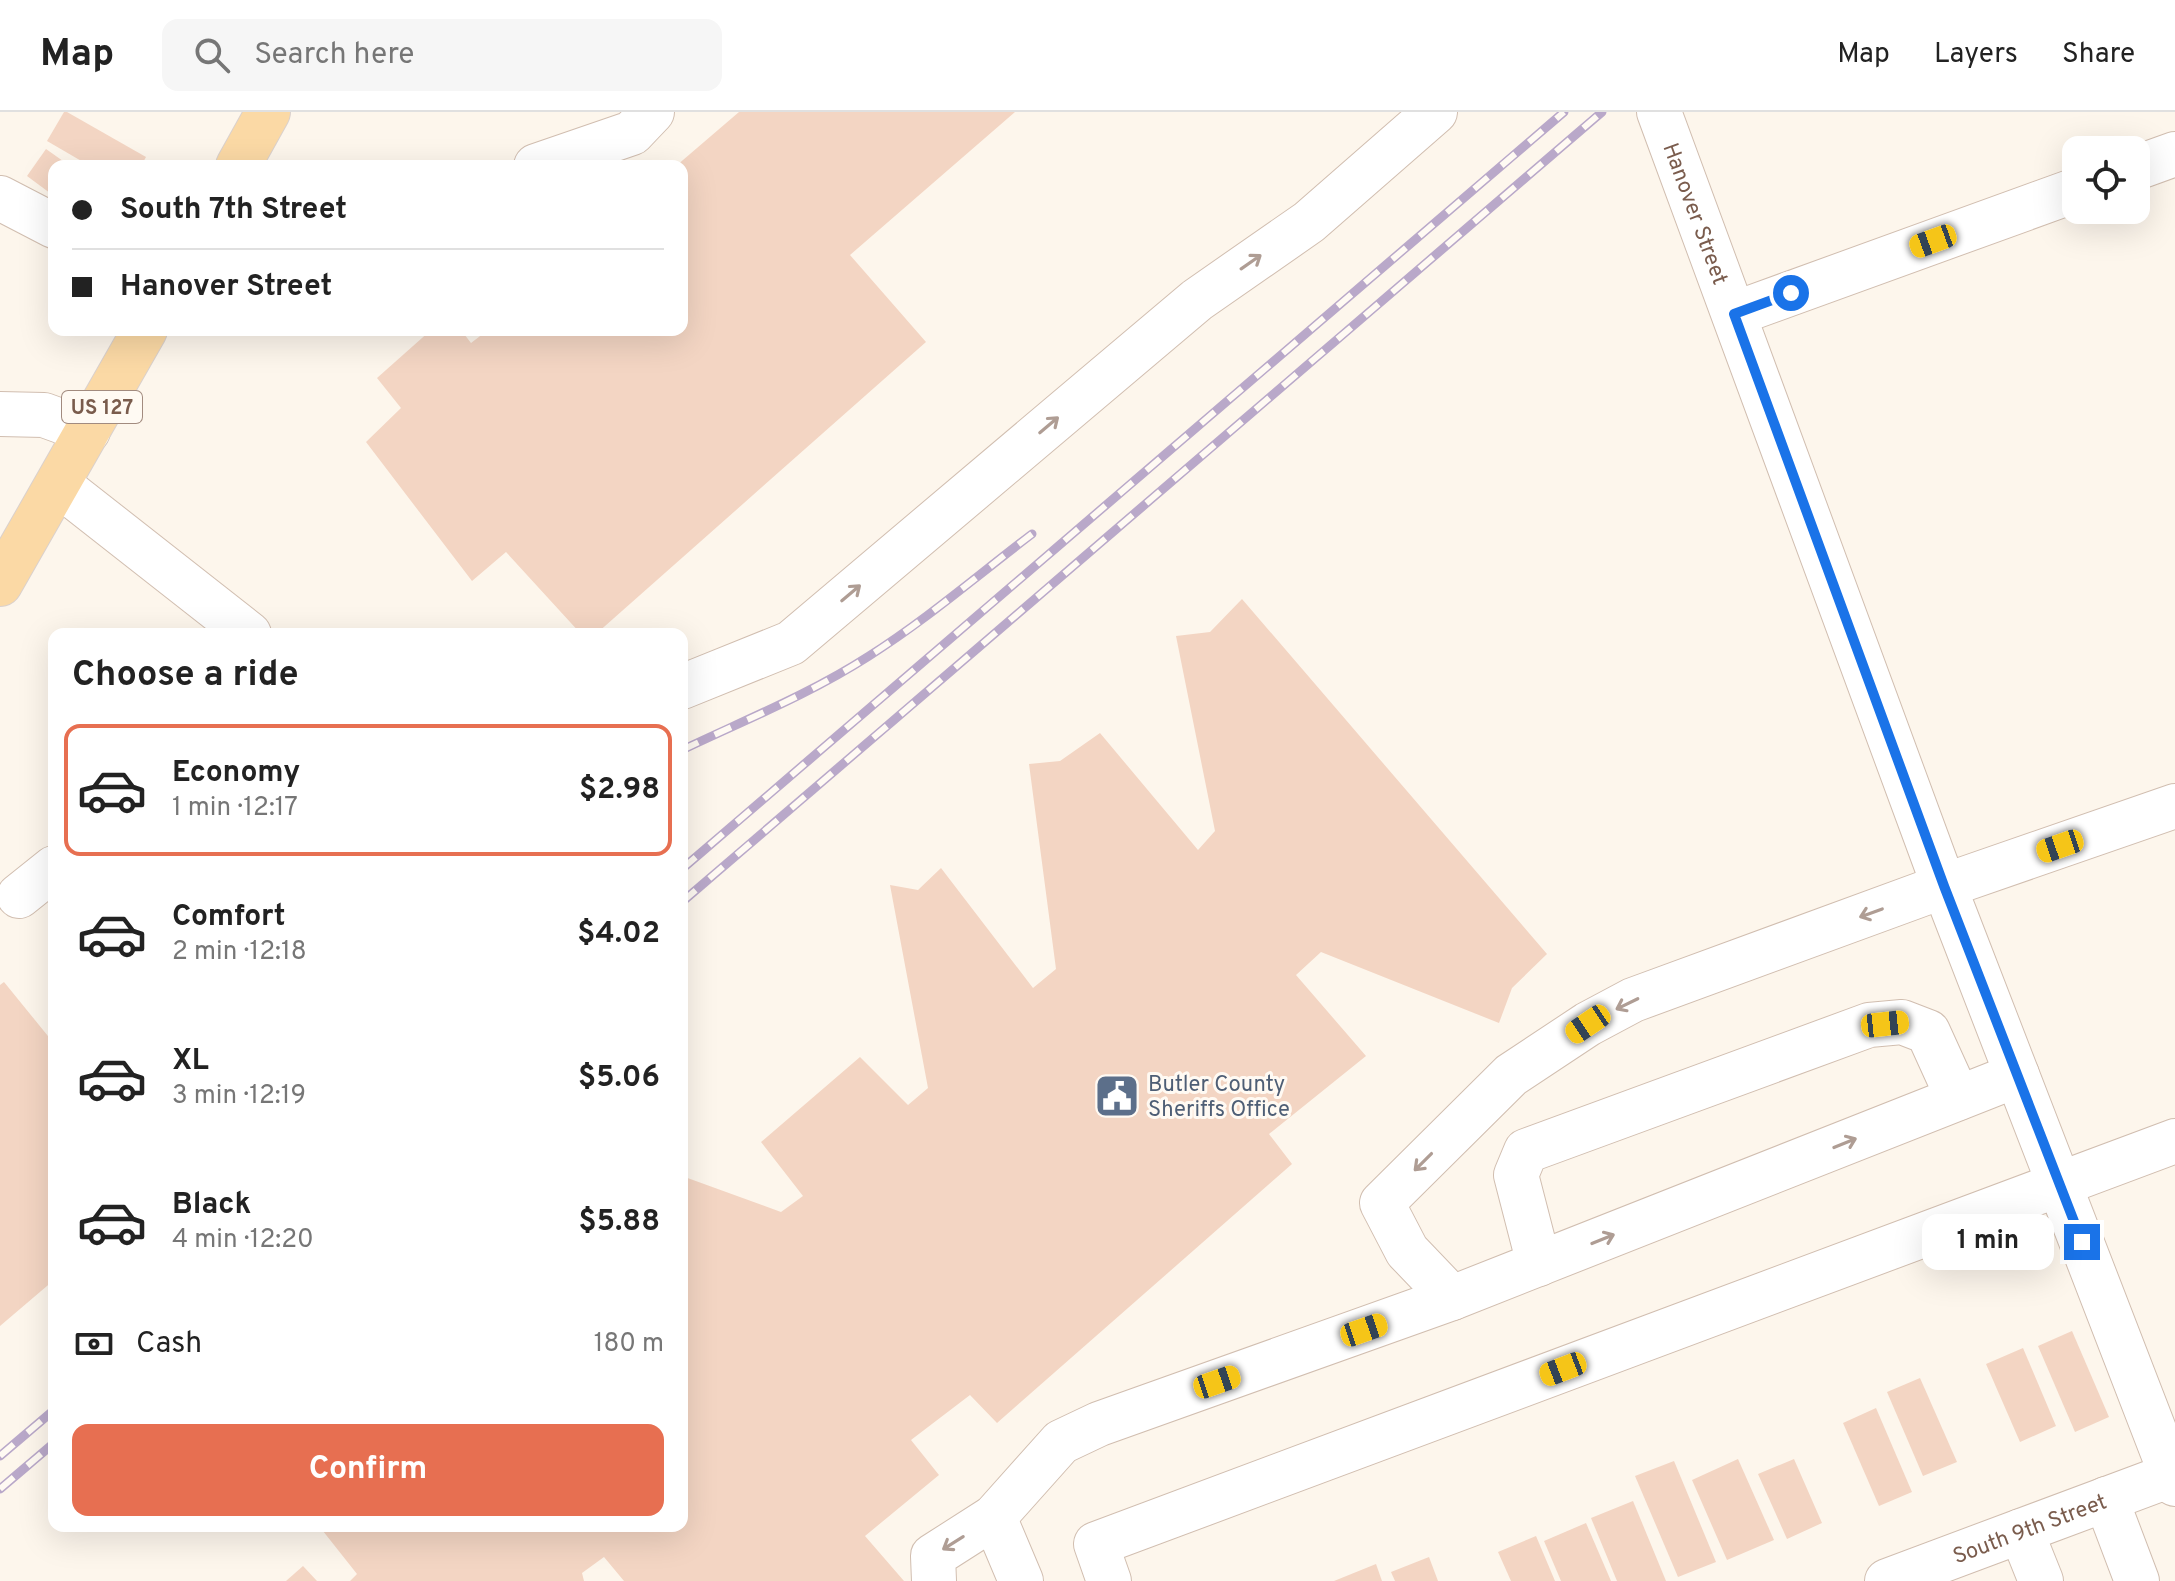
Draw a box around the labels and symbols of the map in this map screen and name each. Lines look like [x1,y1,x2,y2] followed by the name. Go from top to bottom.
[1656,140,1732,289] street label: Hanover Street
[1906,222,1960,260] car
[1240,254,1262,270] one-way arrow
[1773,275,1809,311] route start
[62,391,142,423] road number: US 127
[1038,416,1059,434] one-way arrow
[840,584,860,602] one-way arrow
[2033,827,2087,865] car
[1859,907,1884,921] one-way arrow
[1616,996,1640,1012] one-way arrow
[1561,1001,1615,1047] car
[1860,1010,1910,1038] car
[1093,1072,1141,1120] public building icon: Butler County Sheriffs Office
[1148,1072,1290,1124] place label: Butler County Sheriffs Office
[1832,1135,1857,1149] one-way arrow
[1414,1152,1433,1171] one-way arrow
[1922,1214,2054,1270] callout: 1 min
[2064,1224,2100,1260] route end
[1590,1231,1615,1245] one-way arrow
[1337,1311,1391,1349] car
[1536,1349,1590,1389] car
[1190,1363,1244,1401] car
[1950,1489,2111,1571] street label: South 9th Street
[942,1536,965,1552] one-way arrow

